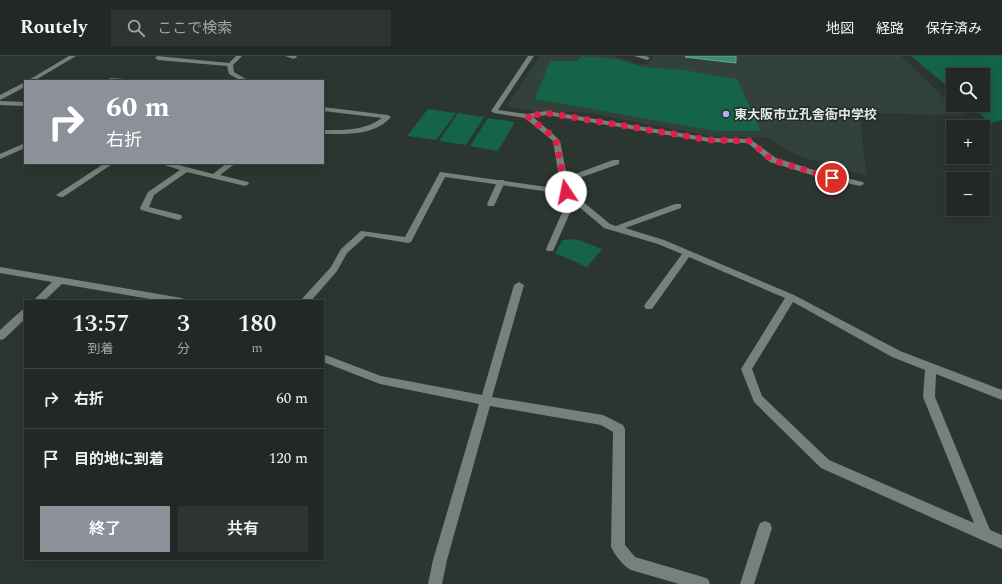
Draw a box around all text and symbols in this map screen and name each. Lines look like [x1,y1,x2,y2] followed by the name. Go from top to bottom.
[111,10,391,46] search box
[20,13,87,42] text: Routely
[125,17,147,39] icon: search
[157,17,232,40] text: ここで検索
[826,18,854,39] text: 地図
[876,18,904,39] text: 経路
[926,18,982,39] text: 保存済み
[946,68,990,216] map controls
[946,68,990,112] button: search
[106,86,170,129] text: 60 m
[40,96,92,148] icon: right
[734,105,877,125] place label: 東大阪市立孔舎衙中学校
[721,109,731,119] marker: 東大阪市立孔舎衙中学校
[946,120,990,164] button: +
[106,127,142,154] text: 右折
[815,161,849,195] pin
[821,167,843,189] icon: arrive
[545,171,587,213] position arrow
[946,172,990,216] button: −
[72,306,129,342] text: 13:57
[177,306,190,342] text: 3
[238,306,276,342] text: 180
[251,338,263,358] text: m
[88,339,114,359] text: 到着
[177,339,190,359] text: 分
[276,387,308,410] text: 60 m
[40,388,62,410] icon: right
[74,388,104,411] text: 右折
[269,447,308,470] text: 120 m
[40,448,62,470] icon: arrive
[74,448,164,471] text: 目的地に到着
[40,506,170,552] button: 終了
[178,506,308,552] button: 共有

